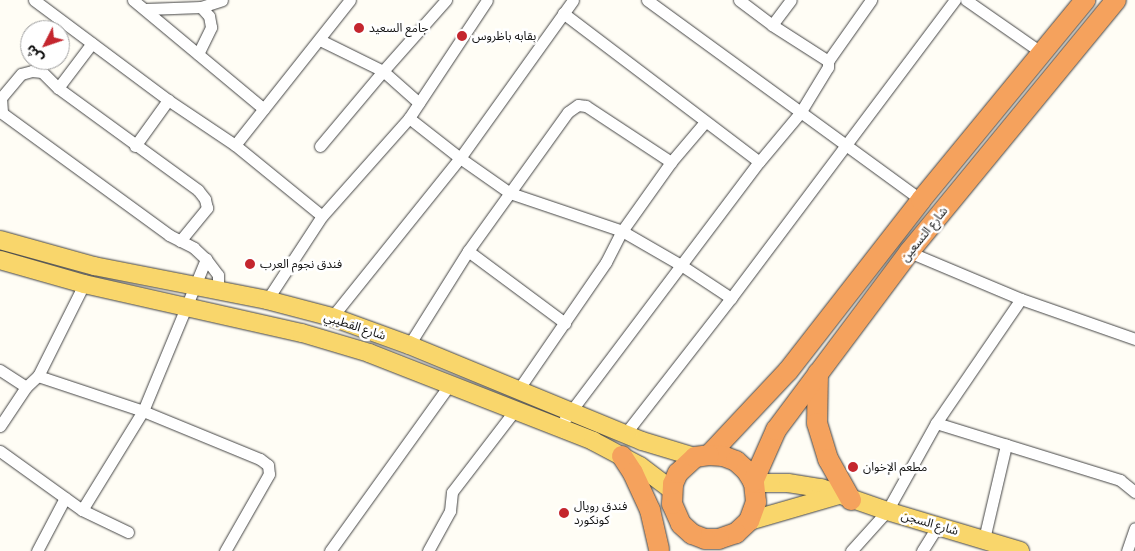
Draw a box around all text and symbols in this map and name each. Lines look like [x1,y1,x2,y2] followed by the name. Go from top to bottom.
[20,20,70,70] north arrow
[369,21,428,35] place label: جامع السعيد
[353,22,365,34] marker: جامع السعيد
[472,29,536,43] place label: بقابه باظروس
[456,30,468,42] marker: بقابه باظروس
[21,41,48,68] text: ش
[897,204,951,264] street label: شارع التسعين
[260,257,342,271] place label: فندق نجوم العرب
[244,258,256,270] marker: فندق نجوم العرب
[322,309,388,343] street label: شارع القطيبي
[863,460,927,474] place label: مطعم الإخوان
[847,461,859,473] marker: مطعم الإخوان
[574,499,627,527] place label: فندق رويال كونكورد
[558,507,570,519] marker: فندق رويال كونكورد
[900,508,960,538] street label: شارع السجن

